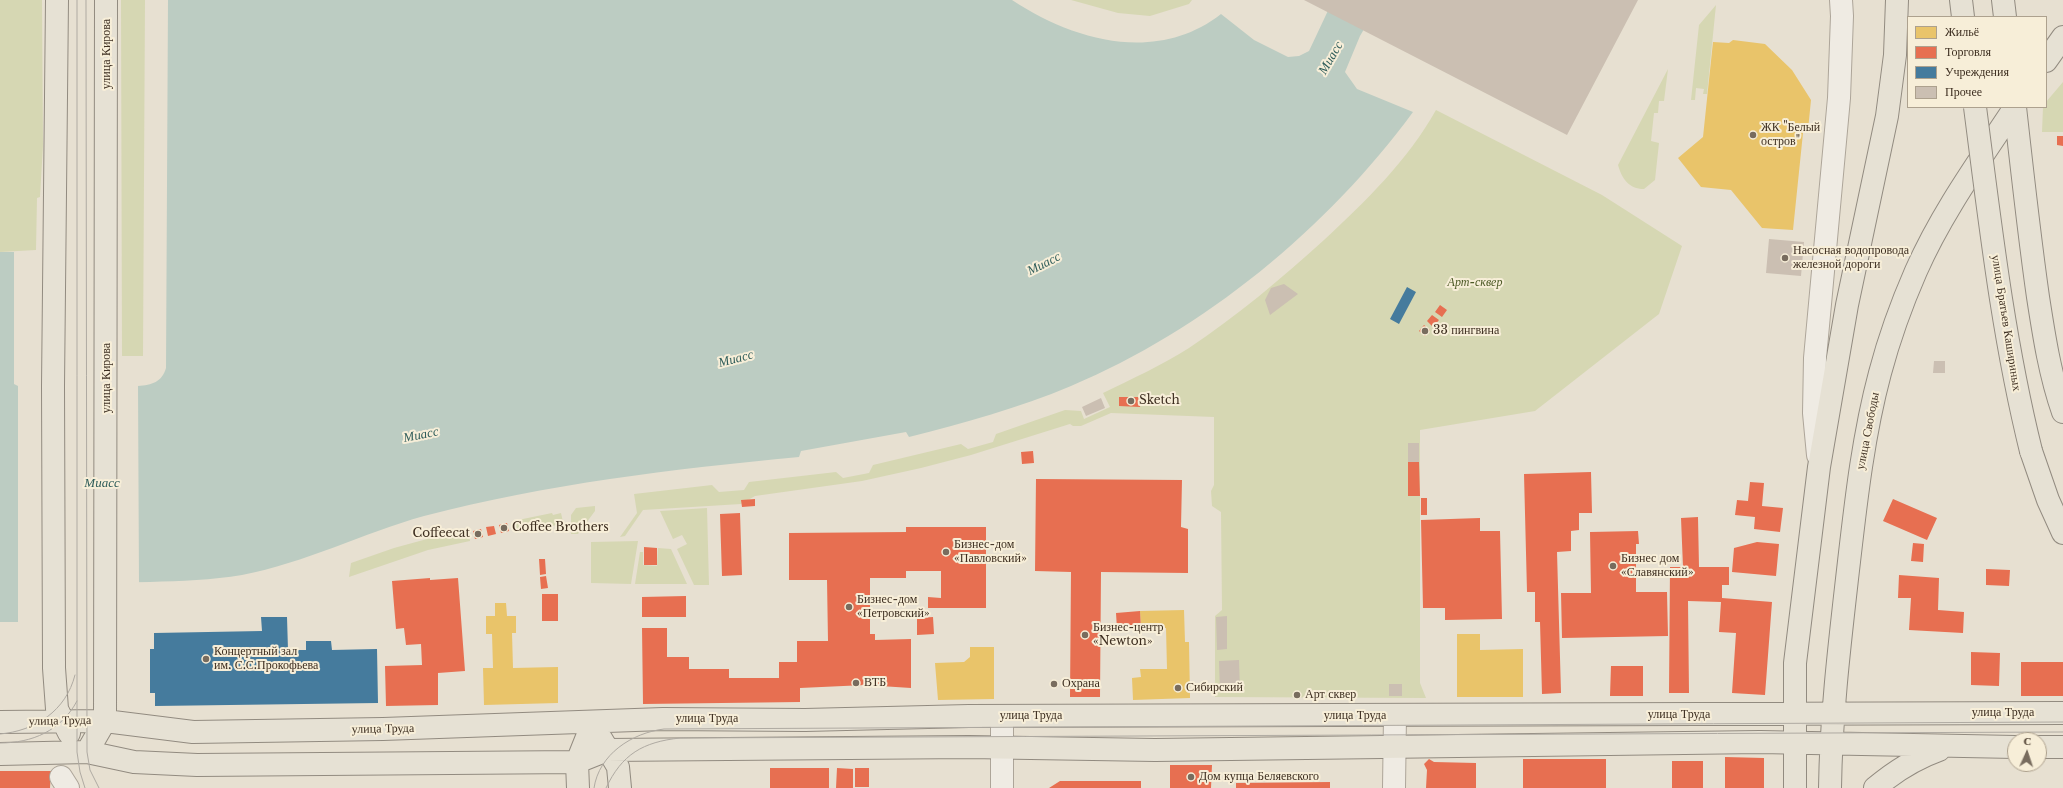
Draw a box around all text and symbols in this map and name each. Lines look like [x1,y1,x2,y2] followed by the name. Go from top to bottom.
[1907,16,2047,108] legend
[100,19,114,89] street label: улица Кирова
[1945,24,1979,39] text: Жильё
[1315,39,1347,77] water label: Миасс
[1945,44,1991,59] text: Торговля
[1945,64,2009,79] text: Учреждения
[1945,84,1982,99] text: Прочее
[1761,121,1820,149] place label: ЖК "Белый остров"
[1748,130,1758,140] marker: ЖК "Белый остров"
[1793,244,1909,272] place label: Насосная водопровода железной дороги
[1025,249,1063,279] water label: Миасс
[1780,253,1790,263] marker: Насосная водопровода железной дороги
[1988,254,2024,392] street label: улица Братьев Кашириных
[1448,276,1502,290] park label: Арт-сквер
[1433,324,1499,338] place label: 33 пингвина
[1420,326,1430,336] marker: 33 пингвина
[100,343,114,413] street label: улица Кирова
[717,347,755,371] water label: Миасс
[1853,391,1883,471] street label: улица Свободы
[1139,394,1180,408] place label: Sketch
[1126,396,1136,406] marker: Sketch
[402,424,440,446] water label: Миасс
[84,475,120,491] water label: Миасс
[512,521,609,535] place label: Coffee Brothers
[499,523,509,533] marker: Coffee Brothers
[413,527,470,541] place label: Coffeecat
[473,529,483,539] marker: Coffeecat
[954,538,1027,566] place label: Бизнес-дом «Павловский»
[941,547,951,557] marker: Бизнес-дом «Павловский»
[1621,552,1694,580] place label: Бизнес дом «Славянский»
[1608,561,1618,571] marker: Бизнес дом «Славянский»
[857,593,930,621] place label: Бизнес-дом «Петровский»
[844,602,854,612] marker: Бизнес-дом «Петровский»
[1093,621,1164,649] place label: Бизнес-центр «Newton»
[1080,630,1090,640] marker: Бизнес-центр «Newton»
[214,645,318,673] place label: Концертный зал им. С.С.Прокофьева
[201,654,211,664] marker: Концертный зал им. С.С.Прокофьева
[864,676,886,690] place label: ВТБ
[1062,677,1100,691] place label: Охрана
[851,678,861,688] marker: ВТБ
[1049,679,1059,689] marker: Охрана
[1186,681,1243,695] place label: Сибирский
[1173,683,1183,693] marker: Сибирский
[1305,688,1356,702] place label: Арт сквер
[1292,690,1302,700] marker: Арт сквер
[1972,706,2034,720] street label: улица Труда
[1648,708,1710,722] street label: улица Труда
[1000,709,1062,723] street label: улица Труда
[1324,709,1386,723] street label: улица Труда
[676,712,738,726] street label: улица Труда
[29,713,91,729] street label: улица Труда
[352,721,414,737] street label: улица Труда
[2007,732,2047,772] north arrow
[2023,734,2032,748] text: С
[1199,770,1319,784] place label: Дом купца Беляевского
[1186,772,1196,782] marker: Дом купца Беляевского

